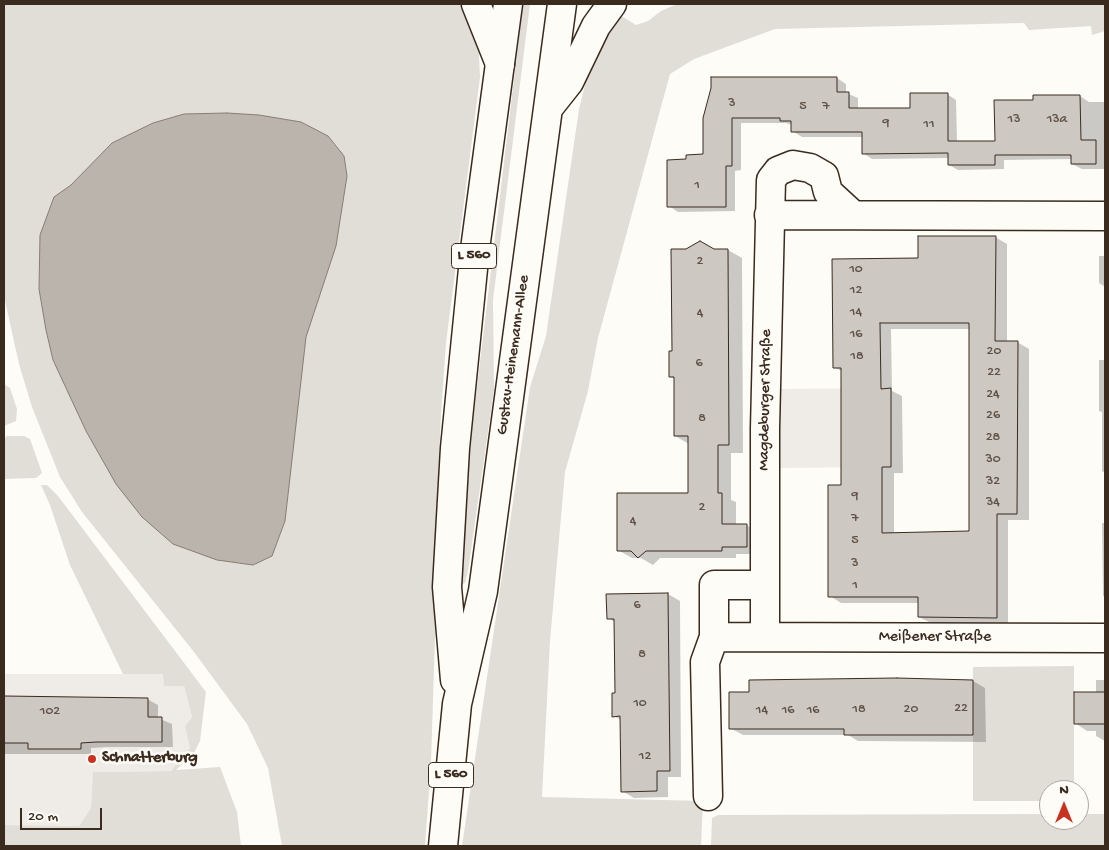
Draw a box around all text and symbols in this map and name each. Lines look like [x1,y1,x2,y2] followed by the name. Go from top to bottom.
[728,96,736,112] house number: 3
[799,99,807,115] house number: 5
[822,99,830,115] house number: 7
[1008,112,1020,128] house number: 13
[1047,112,1067,128] house number: 13a
[882,116,890,132] house number: 9
[923,117,935,133] house number: 11
[694,178,700,194] house number: 1
[452,244,496,268] road number: L 560
[697,254,703,270] house number: 2
[849,262,863,278] house number: 10
[493,274,535,436] street label: Gustav-Heinemann-Allee
[850,283,862,299] house number: 12
[850,305,862,321] house number: 14
[697,306,703,322] house number: 4
[850,327,862,343] house number: 16
[755,329,777,471] street label: Magdeburger Straße
[987,344,1001,360] house number: 20
[850,349,864,365] house number: 18
[695,356,703,372] house number: 6
[987,365,1001,381] house number: 22
[986,387,1000,403] house number: 24
[986,408,1000,424] house number: 26
[698,411,706,427] house number: 8
[986,430,1000,446] house number: 28
[985,452,1001,468] house number: 30
[986,474,1000,490] house number: 32
[851,489,859,505] house number: 9
[986,495,1000,511] house number: 34
[699,500,705,516] house number: 2
[851,511,859,527] house number: 7
[630,514,636,530] house number: 4
[851,533,859,549] house number: 5
[851,556,859,572] house number: 3
[852,578,858,594] house number: 1
[633,598,641,614] house number: 6
[879,628,991,648] street label: Meißener Straße
[638,647,646,663] house number: 8
[633,696,647,712] house number: 10
[954,701,968,717] house number: 22
[852,702,866,718] house number: 18
[904,702,918,718] house number: 20
[756,703,768,719] house number: 14
[782,703,794,719] house number: 16
[807,703,819,719] house number: 16
[40,704,60,720] house number: 102
[102,749,198,769] place label: Schnatterburg
[639,749,651,765] house number: 12
[86,753,98,765] marker: Schnatterburg
[428,762,474,788] road number: L 560
[1039,780,1089,830] north arrow
[1059,782,1069,799] text: N
[22,798,105,830] scale bar
[28,808,58,826] text: 20 m

